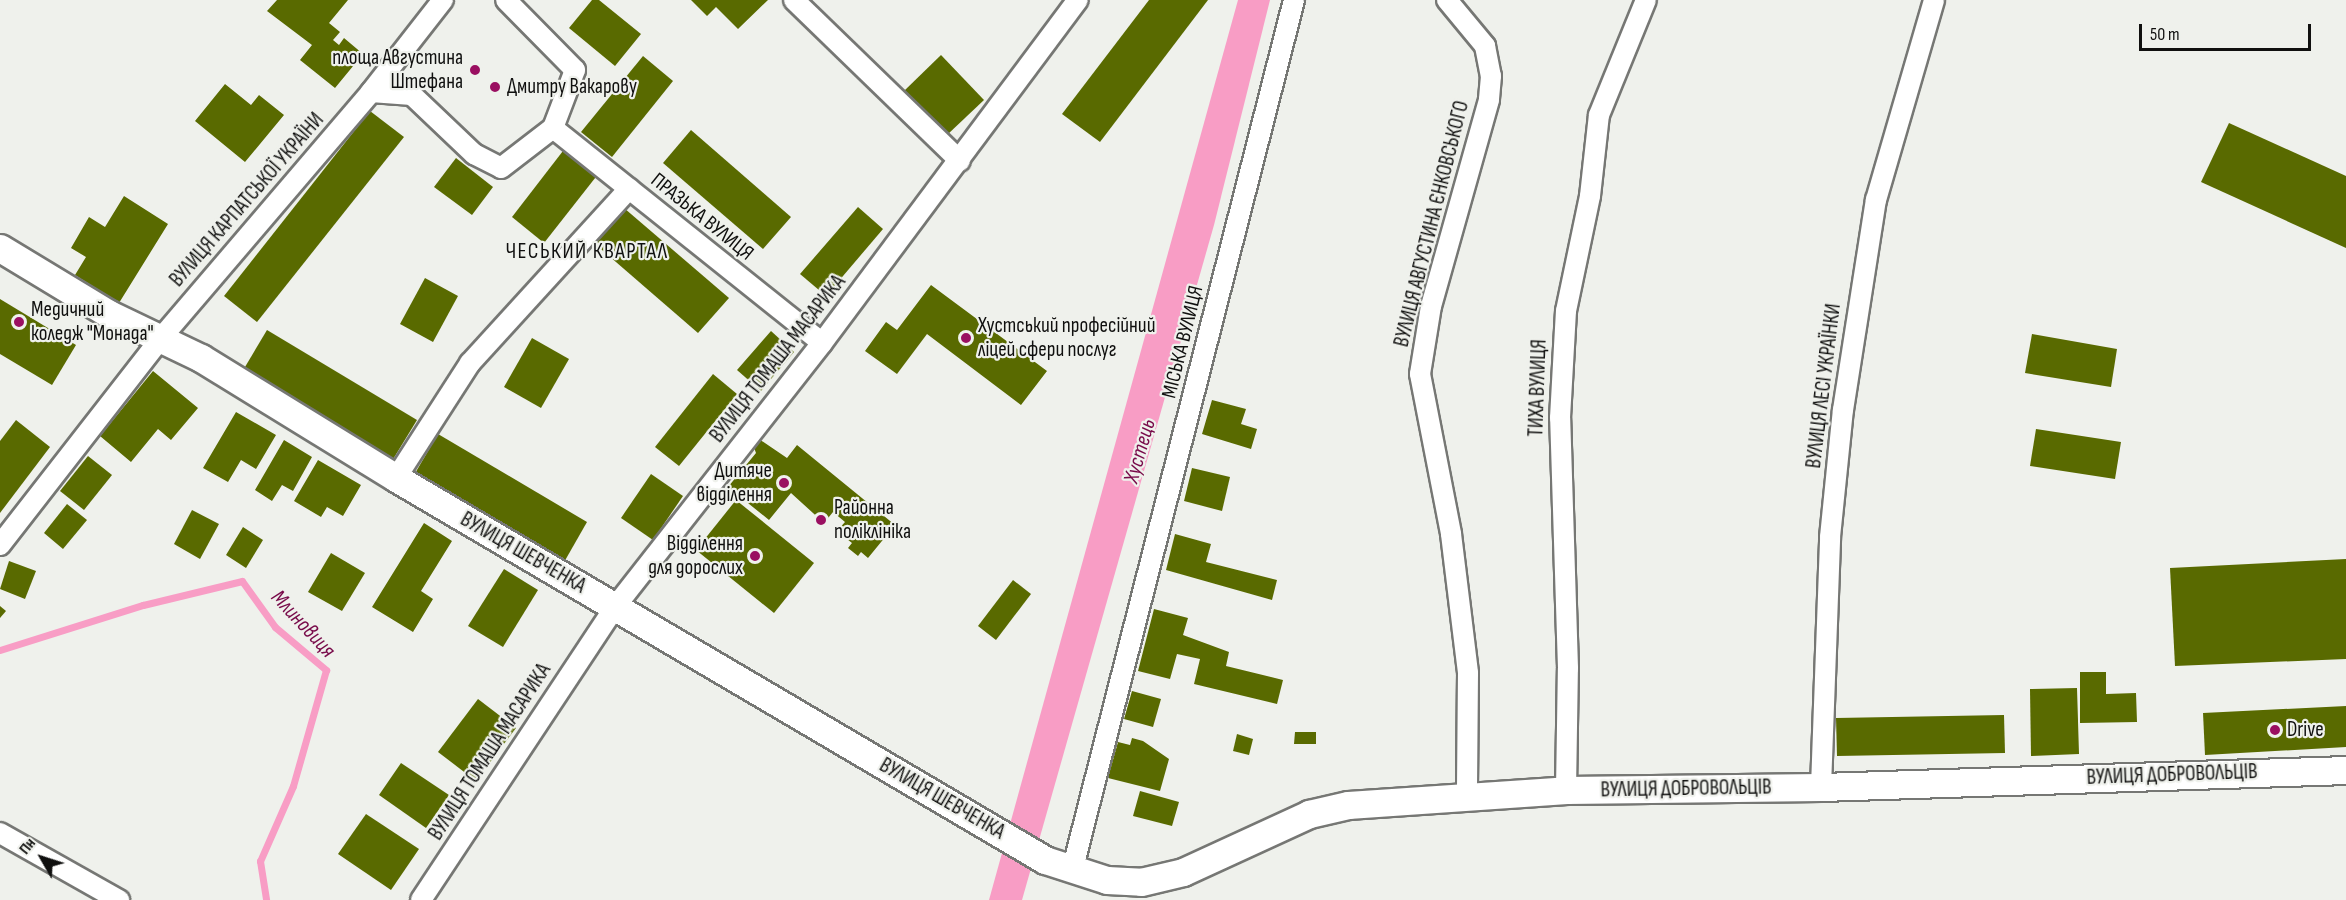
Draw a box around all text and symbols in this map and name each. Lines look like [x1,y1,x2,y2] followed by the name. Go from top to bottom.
[2142,12,2314,50] scale bar
[2150,24,2180,45] text: 50 m
[332,45,463,95] place label: площа Августина Штефана
[468,63,482,77] marker: площа Августина Штефана
[507,74,637,100] place label: Дмитру Вакарову
[488,80,502,94] marker: Дмитру Вакарову
[1389,98,1475,350] street label: ВУЛИЦЯ АВГУСТИНА ЄНКОВСЬКОГО
[165,108,329,292] street label: ВУЛИЦЯ КАРПАТСЬКОЇ УКРАЇНИ
[645,168,759,266] street label: ПРАЗЬКА ВУЛИЦЯ
[505,239,669,265] district label: ЧЕСЬКИЙ КВАРТАЛ
[705,270,851,448] street label: ВУЛИЦЯ ТОМАША МАСАРИКА
[1157,283,1209,401] street label: МІСЬКА ВУЛИЦЯ
[31,297,154,347] place label: Медичний коледж "Монада"
[1801,302,1847,470] street label: ВУЛИЦЯ ЛЕСІ УКРАЇНКИ
[978,313,1155,363] place label: Хустський професійний ліцей сфери послуг
[12,315,26,329] marker: Медичний коледж "Монада"
[959,331,973,345] marker: Хустський професійний ліцей сфери послуг
[1524,339,1552,437] street label: ТИХА ВУЛИЦЯ
[1118,416,1162,486] water label: Хустець
[696,458,772,508] place label: Дитяче відділення
[777,476,791,490] marker: Дитяче відділення
[834,495,911,545] place label: Районна поліклініка
[456,507,590,599] street label: ВУЛИЦЯ ШЕВЧЕНКА
[812,511,830,529] marker: Районна поліклініка
[648,531,743,581] place label: Відділення для дорослих
[748,549,762,563] marker: Відділення для дорослих
[265,585,341,663] water label: Млиновиця
[423,659,557,845] street label: ВУЛИЦЯ ТОМАША МАСАРИКА
[2287,717,2324,743] place label: Drive
[2268,723,2282,737] marker: Drive
[875,753,1009,845] street label: ВУЛИЦЯ ШЕВЧЕНКА
[2086,759,2258,791] street label: ВУЛИЦЯ ДОБРОВОЛЬЦІВ
[1600,775,1772,803] street label: ВУЛИЦЯ ДОБРОВОЛЬЦІВ
[12,828,72,888] north arrow
[15,834,40,858] text: Пн

